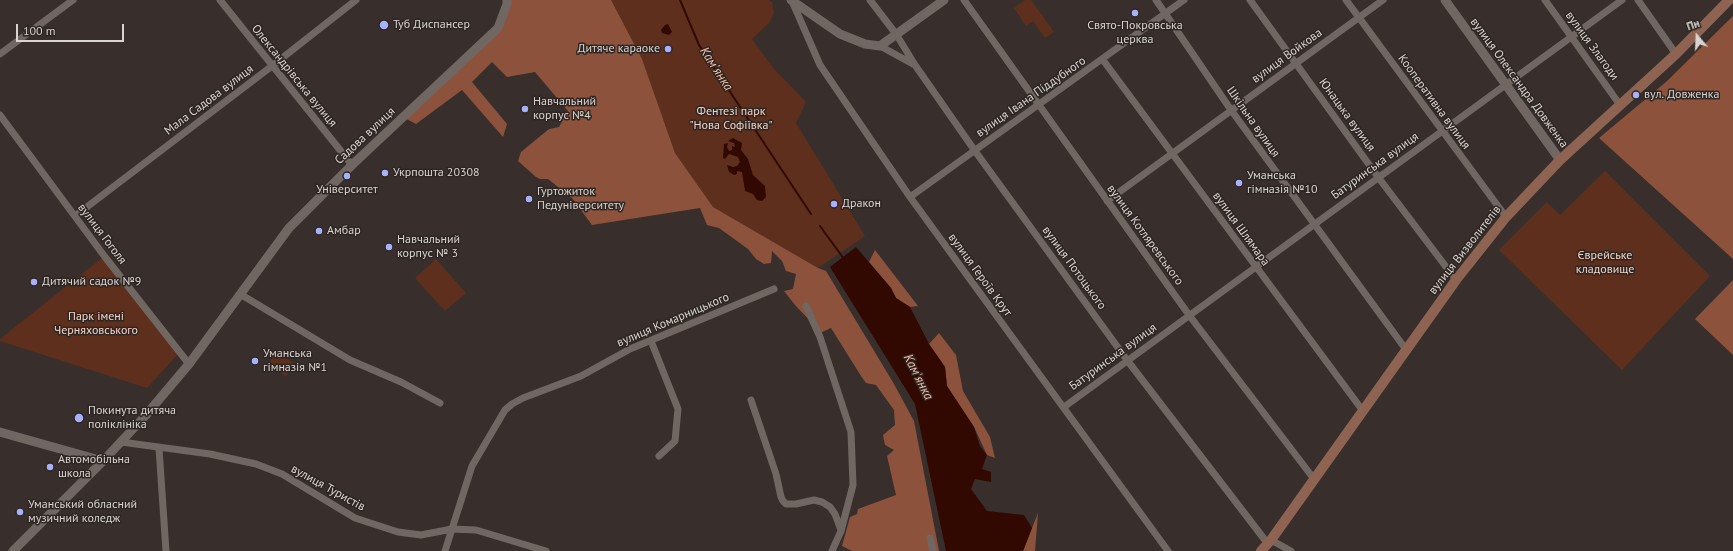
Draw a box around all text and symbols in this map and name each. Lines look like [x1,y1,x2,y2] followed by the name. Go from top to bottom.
[1130,8,1140,18] marker: Свято-Покровська церква
[1562,9,1622,83] street label: вулиця Злагоди
[1467,15,1571,151] street label: вулиця Олександра Довженка
[18,16,126,42] scale bar
[1677,16,1717,56] north arrow
[1685,16,1701,33] text: Пн
[393,18,470,32] place label: Туб Диспансер
[378,19,390,31] marker: Туб Диспансер
[1087,19,1183,47] place label: Свято-Покровська церква
[248,22,340,130] street label: Олександрівська вулиця
[23,23,56,38] text: 100 m
[1249,26,1325,86] street label: вулиця Войкова
[578,42,660,56] place label: Дитяче караоке
[663,44,673,54] marker: Дитяче караоке
[696,44,736,94] water label: Кам'янка
[1395,52,1473,152] street label: Кооперативна вулиця
[973,54,1089,140] street label: вулиця Івана Піддубного
[162,62,256,138] street label: Мала Садова вулиця
[1316,76,1378,154] street label: Юнацька вулиця
[1223,84,1283,160] street label: Шкільна вулиця
[1644,88,1719,102] place label: вул. Довженка
[1631,90,1641,100] marker: вул. Довженка
[533,95,596,123] place label: Навчальний корпус №4
[332,104,398,168] street label: Садова вулиця
[520,104,530,114] marker: Навчальний корпус №4
[690,105,772,133] park label: Фентезі парк "Нова Софіївка"
[1328,129,1422,203] street label: Батуринська вулиця
[393,166,480,180] place label: Укрпошта 20308
[380,168,390,178] marker: Укрпошта 20308
[1247,169,1318,197] place label: Уманська гімназія №10
[342,171,352,181] marker: Університет
[1234,178,1244,188] marker: Уманська гімназія №10
[1104,182,1186,288] street label: вулиця Котляревського
[316,183,378,197] place label: Університет
[537,185,624,213] place label: Гуртожиток Педуніверситету
[1209,189,1273,269] street label: вулиця Шлямара
[524,194,534,204] marker: Гуртожиток Педуніверситету
[842,197,881,211] place label: Дракон
[829,199,839,209] marker: Дракон
[75,201,129,267] street label: вулиця Гоголя
[1426,203,1504,297] street label: вулиця Визволителів
[327,224,361,238] place label: Амбар
[1039,224,1109,312] street label: вулиця Потоцького
[314,226,324,236] marker: Амбар
[945,231,1015,319] street label: вулиця Героїв Крут
[397,233,460,261] place label: Навчальний корпус № 3
[384,242,394,252] marker: Навчальний корпус № 3
[1576,249,1634,277] park label: Єврейське кладовище
[42,275,141,289] place label: Дитячий садок №9
[29,277,39,287] marker: Дитячий садок №9
[615,290,731,350] street label: вулиця Комарницького
[54,310,138,338] park label: Парк імені Черняховського
[1066,320,1160,394] street label: Батуринська вулиця
[263,347,327,375] place label: Уманська гімназія №1
[900,352,936,402] water label: Кам'янка
[250,356,260,366] marker: Уманська гімназія №1
[88,404,176,432] place label: Покинута дитяча поліклініка
[73,412,85,424] marker: Покинута дитяча поліклініка
[58,453,130,481] place label: Автомобільна школа
[45,462,55,472] marker: Автомобільна школа
[288,462,368,514] street label: вулиця Туристів
[28,498,137,526] place label: Уманський обласний музичний коледж
[15,507,25,517] marker: Уманський обласний музичний коледж

